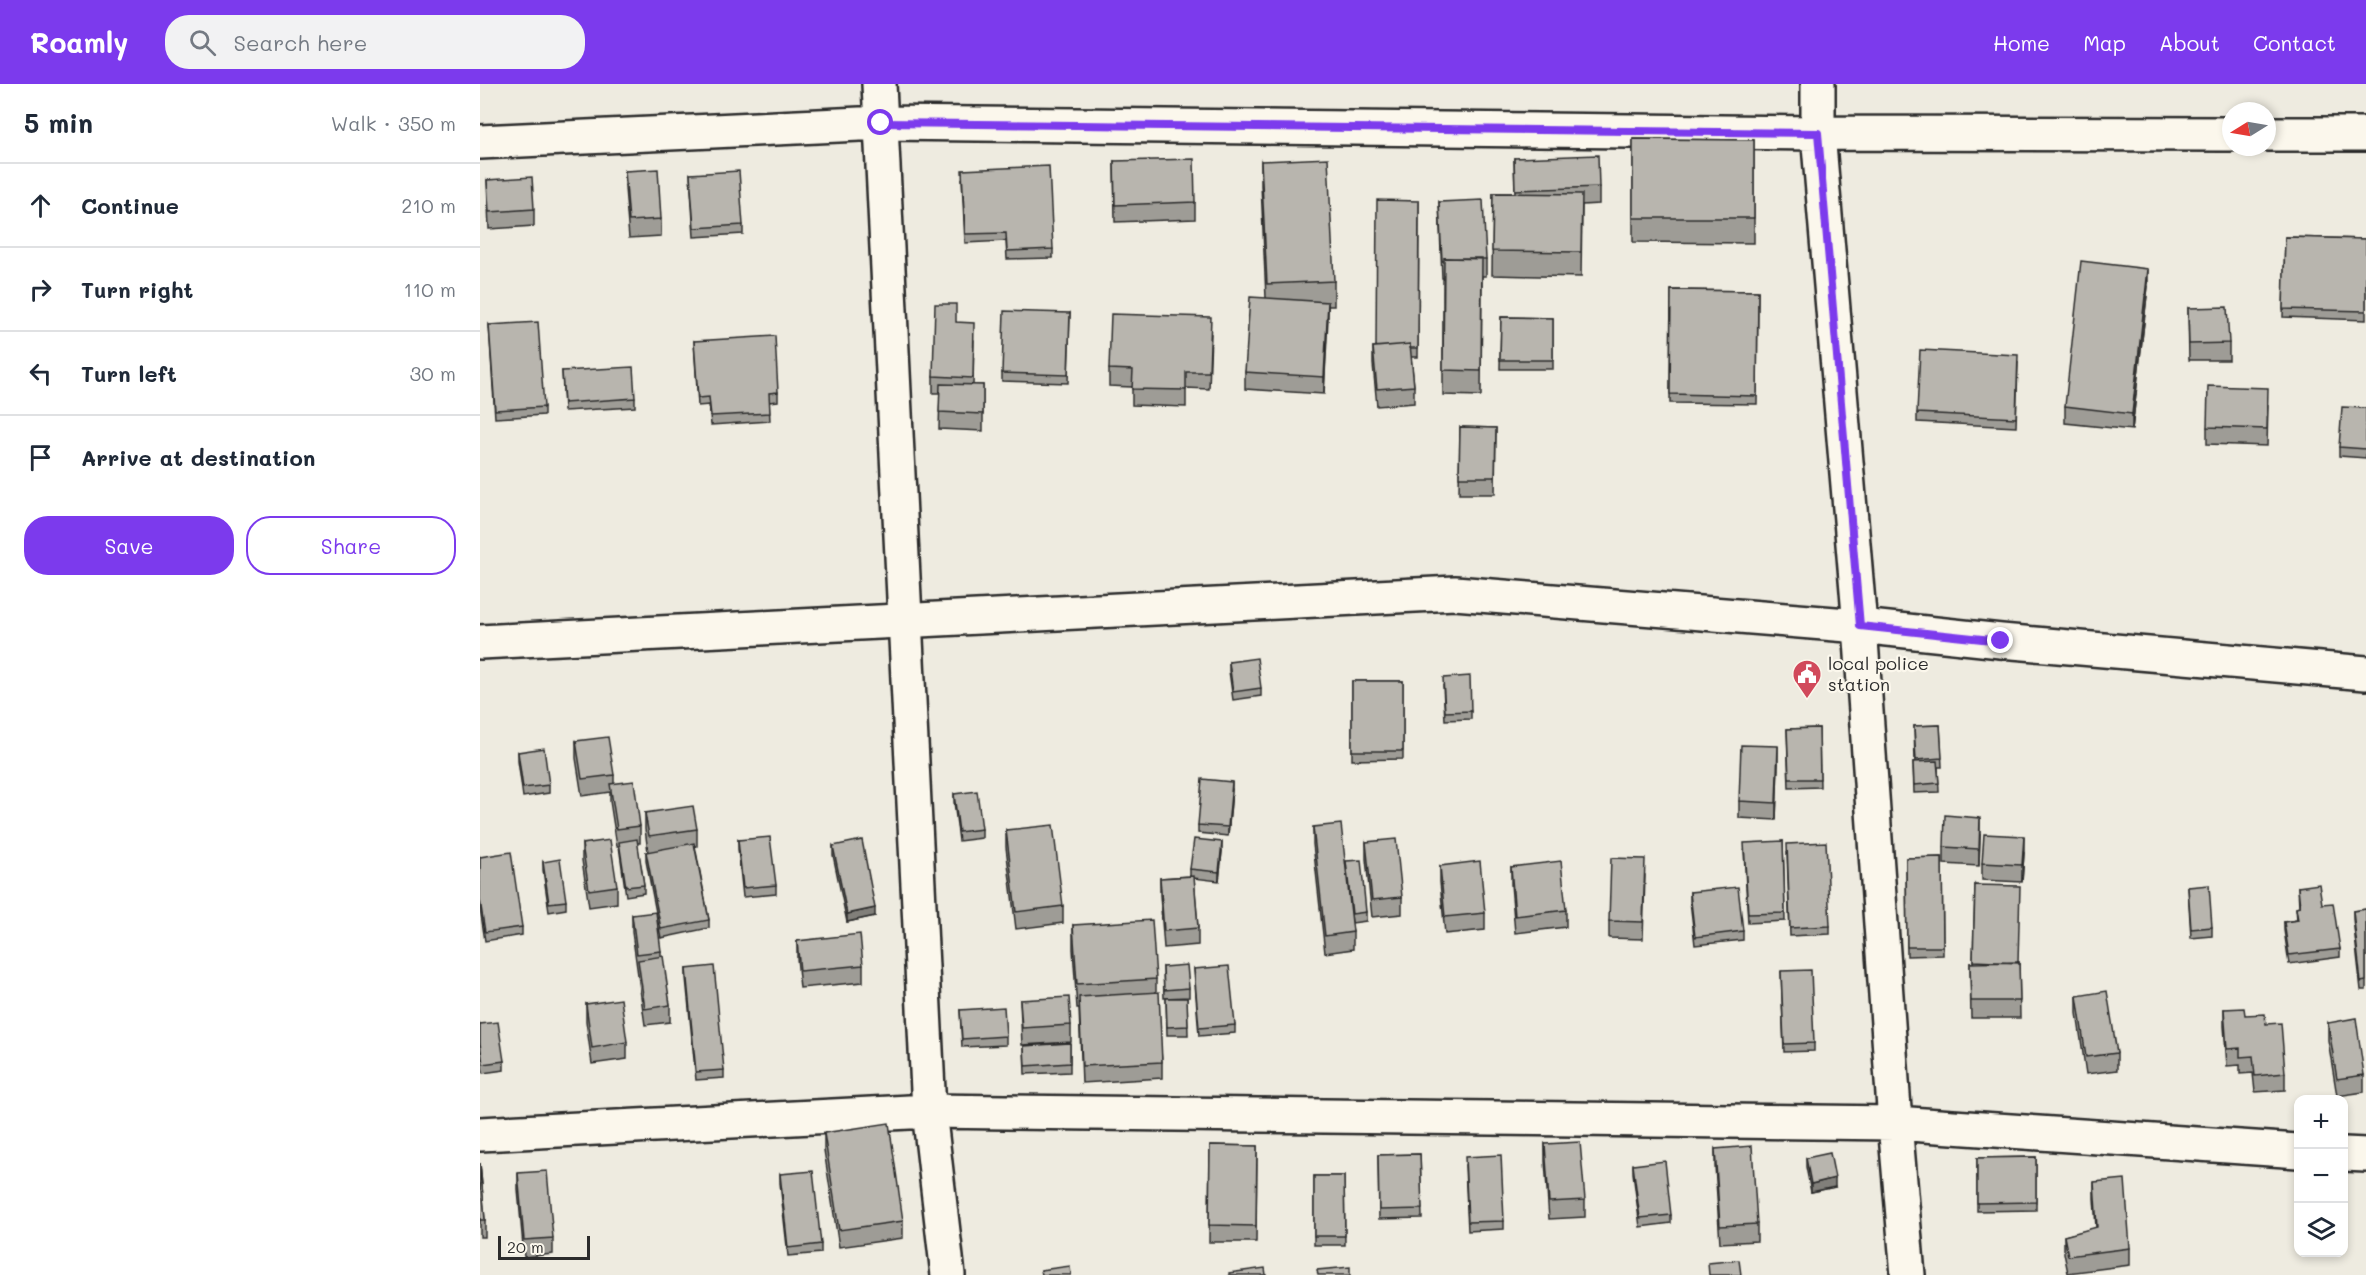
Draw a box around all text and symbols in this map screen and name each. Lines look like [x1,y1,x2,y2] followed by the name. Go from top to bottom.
[165,15,585,69] search box
[30,24,129,60] text: Roamly
[186,26,219,59] icon: search
[234,28,367,57] text: Search here
[1993,29,2050,56] text: Home
[2083,29,2126,56] text: Map
[2159,29,2220,56] text: About
[2253,29,2336,56] text: Contact
[2222,102,2276,156] north arrow
[24,106,93,140] text: 5 min
[867,109,893,135] route start
[331,110,456,136] text: Walk · 350 m
[24,189,57,222] icon: ahead
[81,191,179,220] text: Continue
[401,192,456,218] text: 210 m
[24,273,57,306] icon: right
[81,275,193,304] text: Turn right
[403,276,456,302] text: 110 m
[24,357,57,390] icon: left
[81,359,177,388] text: Turn left
[410,360,456,386] text: 30 m
[24,441,57,474] icon: arrive
[81,443,316,472] text: Arrive at destination
[24,516,234,575] button: Save
[246,516,456,575] button: Share
[1987,627,2013,653] route end
[1828,651,1929,696] place label: local police station
[1791,658,1823,700] public building icon: local police station
[2294,1095,2348,1257] map controls
[2294,1095,2348,1149] button: +
[2294,1149,2348,1203] button: −
[2294,1203,2348,1257] button: layers
[498,1233,590,1260] scale bar
[507,1236,544,1257] text: 20 m

